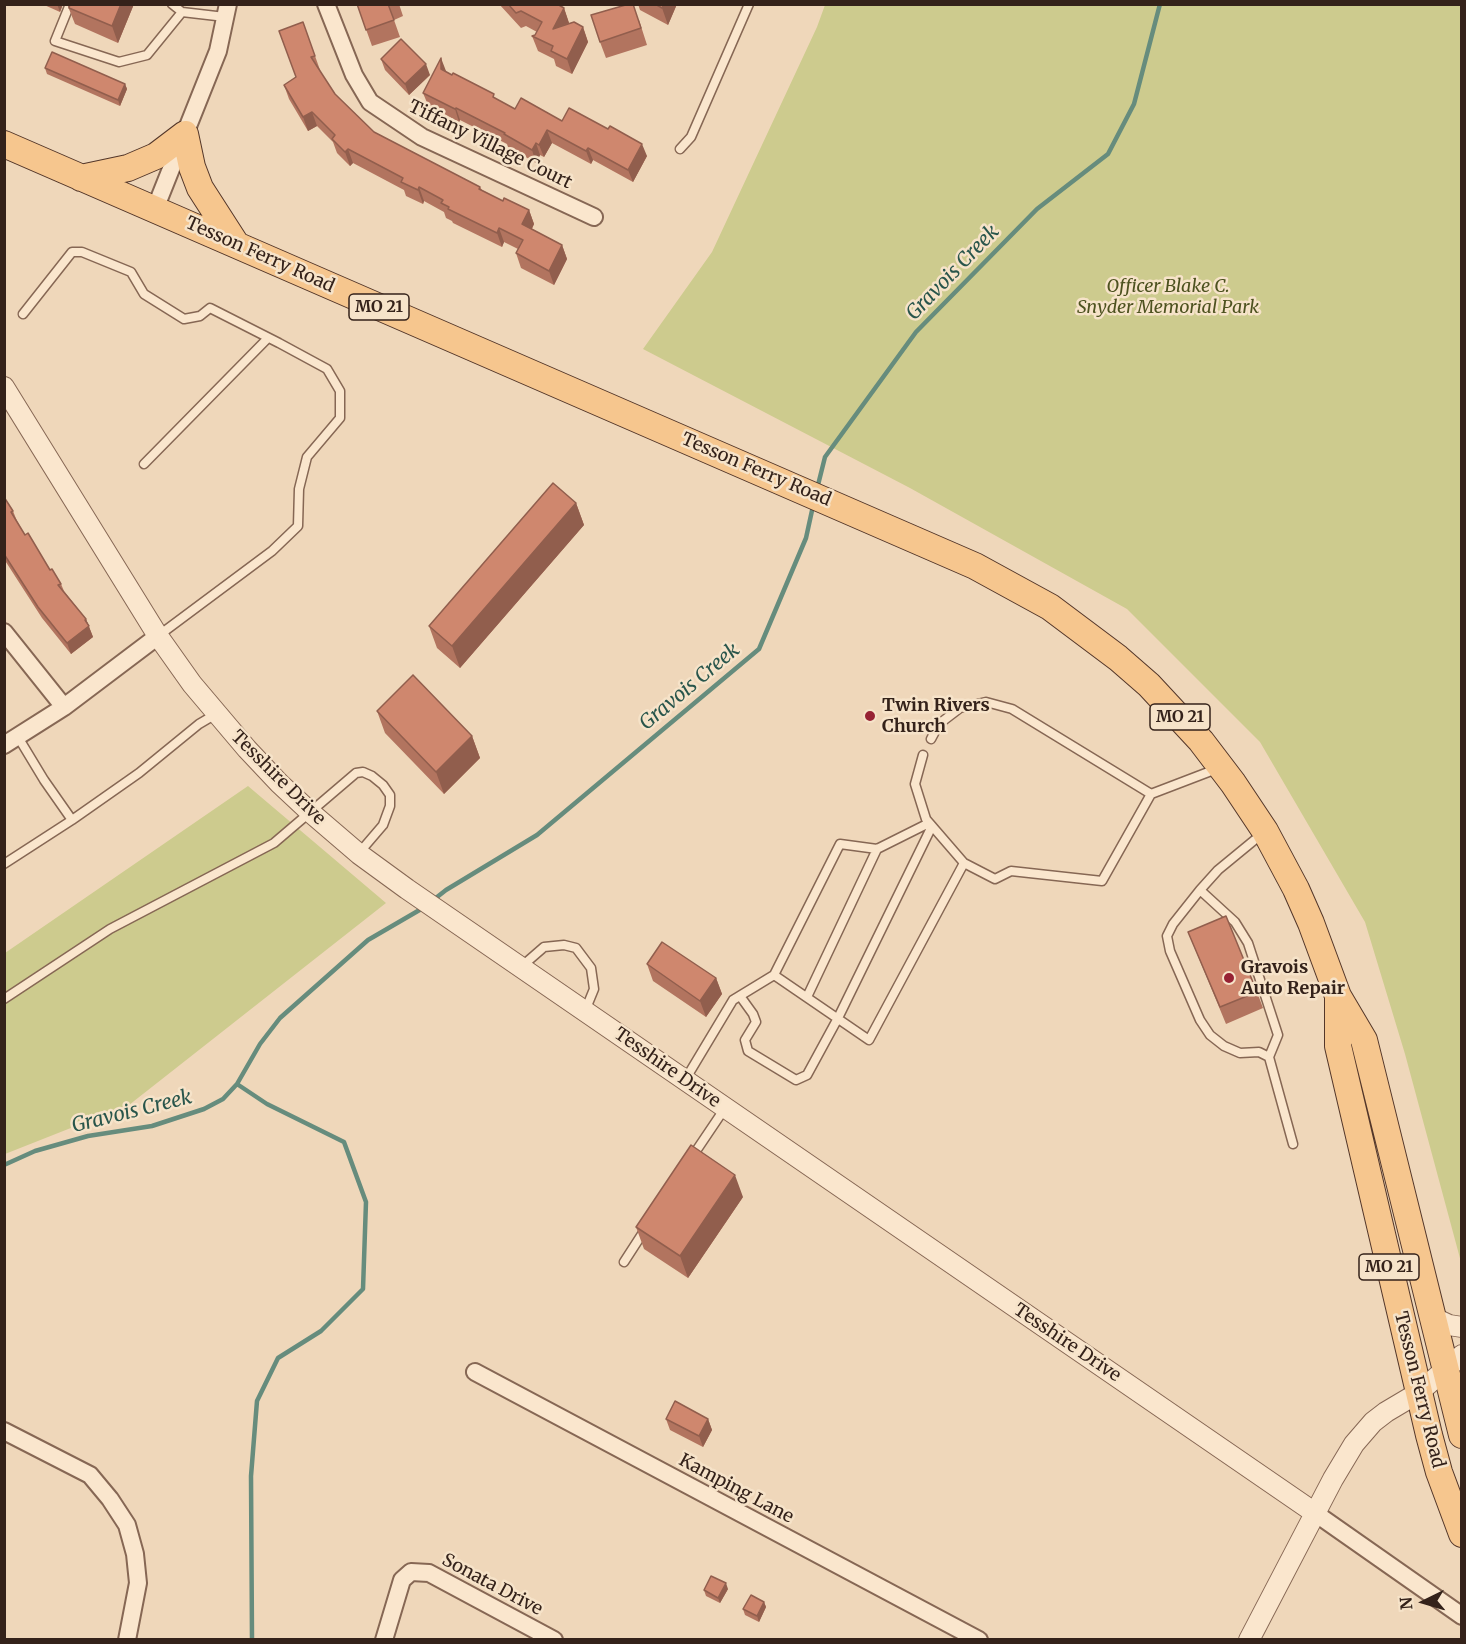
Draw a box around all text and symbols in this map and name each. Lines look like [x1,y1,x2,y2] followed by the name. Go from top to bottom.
[405,96,575,194] street label: Tiffany Village Court
[182,212,338,298] street label: Tesson Ferry Road
[902,220,1004,326] water label: Gravois Creek
[1077,276,1259,318] park label: Officer Blake C. Snyder Memorial Park
[349,294,409,320] road number: MO 21
[678,429,834,511] street label: Tesson Ferry Road
[635,638,745,736] water label: Gravois Creek
[882,695,990,738] place label: Twin Rivers Church
[1150,704,1210,730] road number: MO 21
[863,709,877,723] marker: Twin Rivers Church
[226,726,330,830] street label: Tesshire Drive
[1241,957,1345,1000] place label: Gravois Auto Repair
[1222,971,1236,985] marker: Gravois Auto Repair
[610,1023,724,1113] street label: Tesshire Drive
[70,1085,194,1139] water label: Gravois Creek
[1359,1254,1419,1280] road number: MO 21
[1009,1299,1125,1387] street label: Tesshire Drive
[1389,1310,1449,1470] street label: Tesson Ferry Road
[675,1450,797,1528] street label: Kamping Lane
[438,1549,546,1621] street label: Sonata Drive
[1394,1572,1454,1632] north arrow
[1396,1596,1417,1611] text: N

